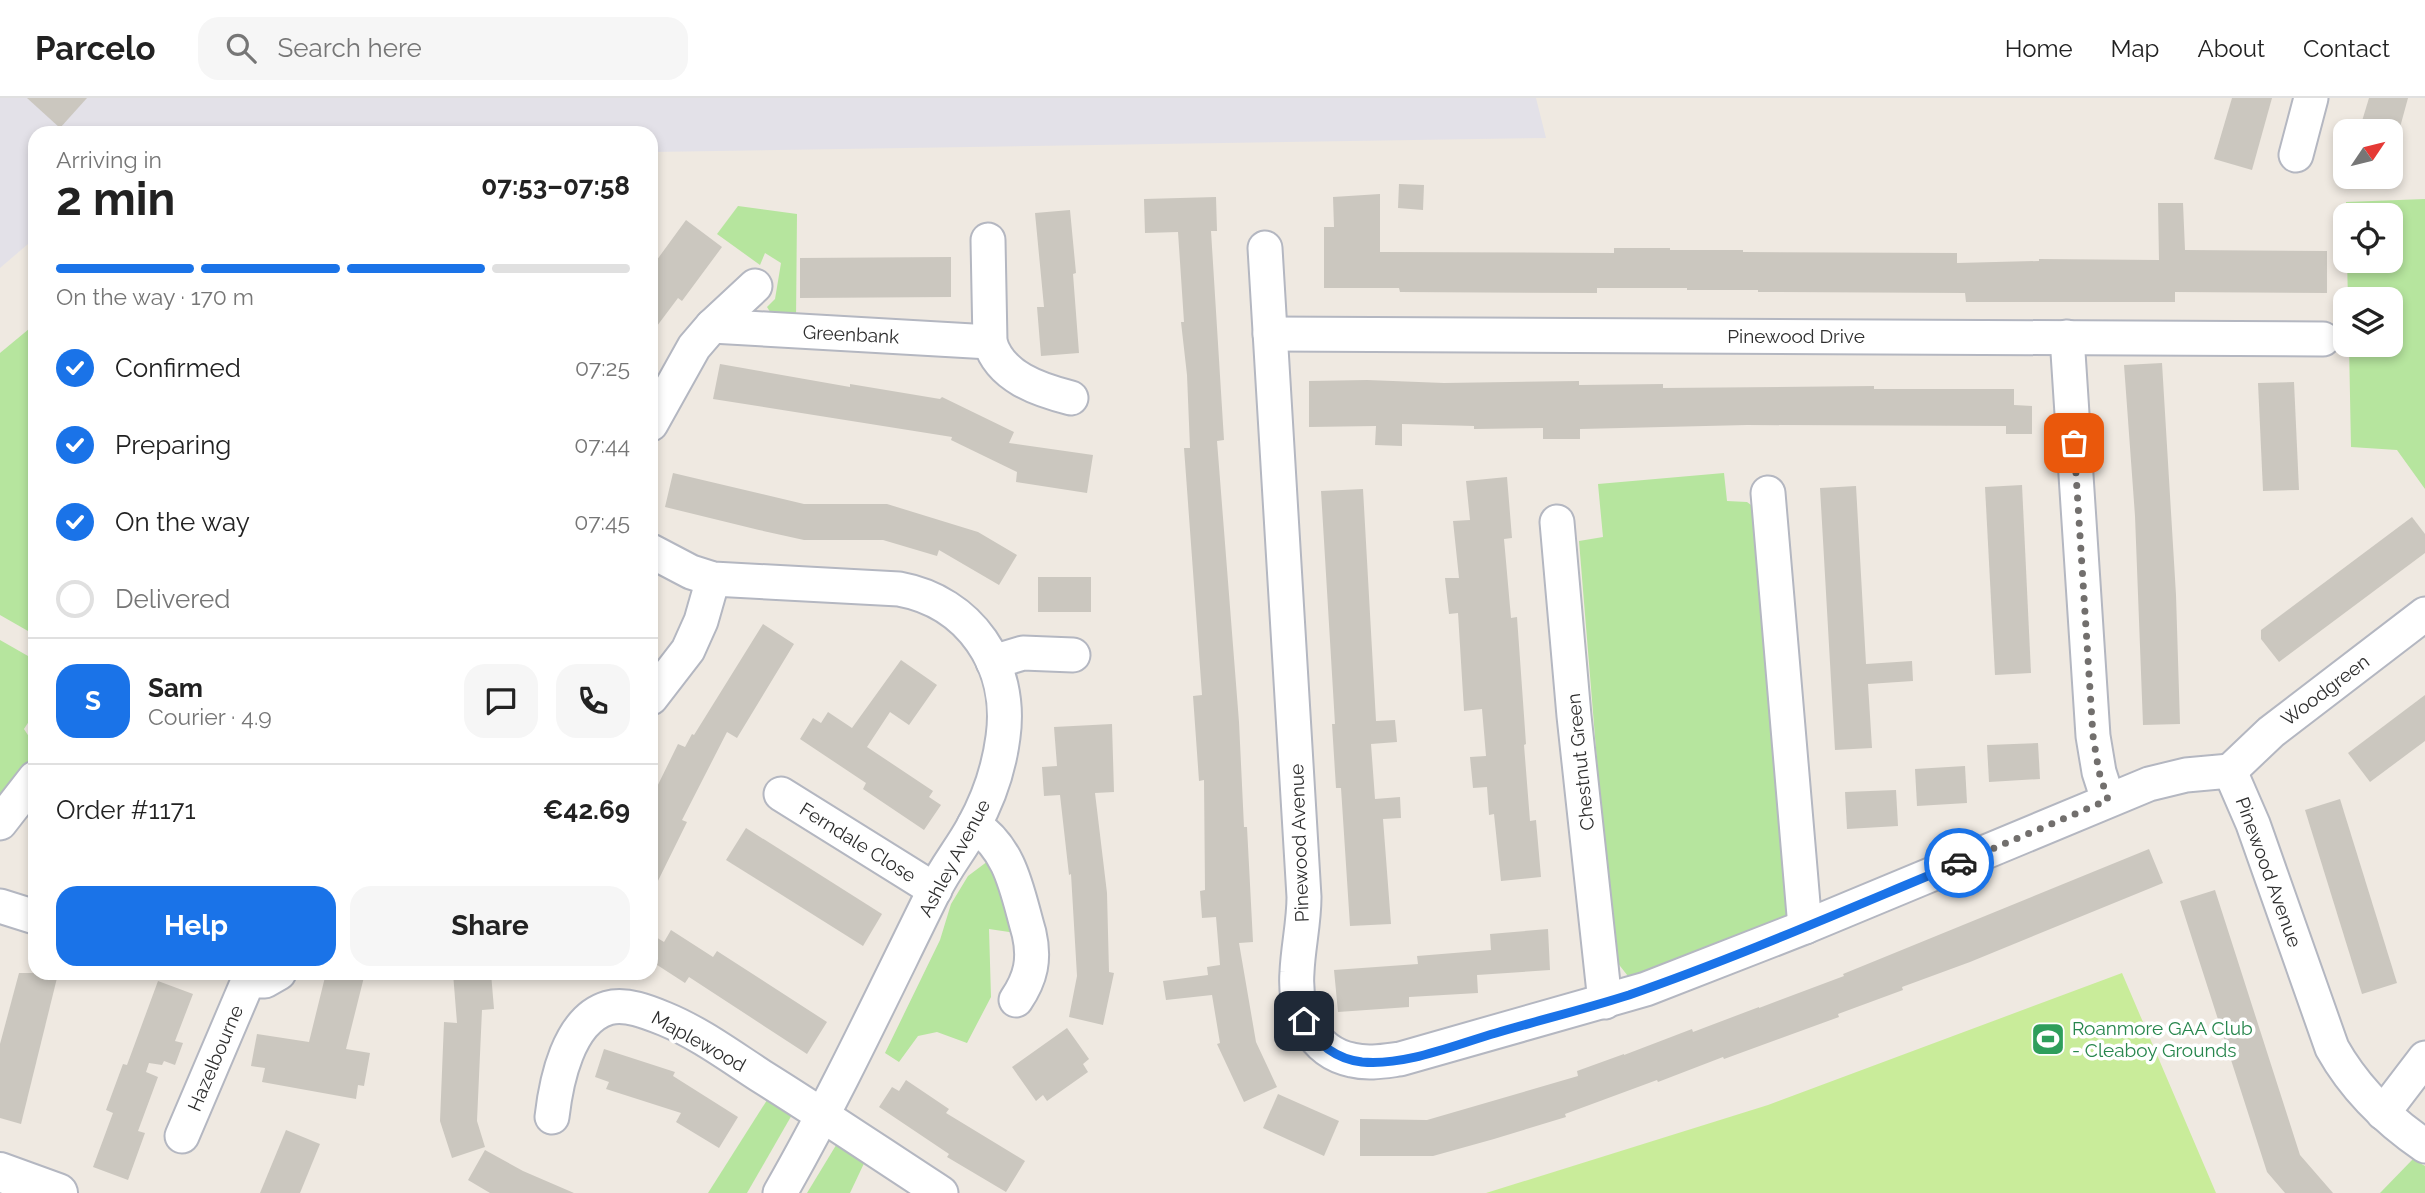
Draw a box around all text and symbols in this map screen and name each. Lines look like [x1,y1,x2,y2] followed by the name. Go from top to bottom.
[198,17,688,80] search box
[35,29,156,68] text: Parcelo
[222,29,260,67] icon: search
[278,33,422,63] text: Search here
[2005,34,2073,63] text: Home
[2111,34,2159,63] text: Map
[2197,34,2265,63] text: About
[2303,34,2390,63] text: Contact
[2333,119,2403,189] north arrow
[2333,119,2403,357] map controls
[56,146,162,173] text: Arriving in
[481,171,630,201] text: 07:53–07:58
[56,172,175,226] text: 2 min
[2333,203,2403,273] button: locate
[56,283,254,310] text: On the way · 170 m
[2333,287,2403,357] button: layers
[802,320,900,348] street label: Greenbank
[1727,325,1865,347] street label: Pinewood Drive
[56,349,94,387] icon: check
[115,353,241,383] text: Confirmed
[575,354,630,381] text: 07:25
[2044,413,2104,473] pin
[2055,424,2093,462] icon: bag
[56,426,94,464] icon: check
[115,430,231,460] text: Preparing
[574,431,630,458] text: 07:44
[56,503,94,541] icon: check
[115,507,250,537] text: On the way
[574,508,630,535] text: 07:45
[115,584,230,614] text: Delivered
[2277,650,2373,730] street label: Woodgreen
[464,664,538,738] button: chat
[556,664,630,738] button: phone
[148,673,203,703] text: Sam
[85,686,101,716] text: S
[1562,692,1598,832] street label: Chestnut Green
[148,703,272,730] text: Courier · 4.9
[1285,763,1313,923] street label: Pinewood Avenue
[2232,794,2306,950] street label: Pinewood Avenue
[56,795,196,825] text: Order #1171
[543,795,630,825] text: €42.69
[914,796,994,920] street label: Ashley Avenue
[796,798,920,886] street label: Ferndale Close
[1924,828,1994,898] courier
[1940,844,1978,882] icon: car
[56,886,336,966] button: Help
[350,886,630,966] button: Share
[1274,991,1334,1051] pin
[183,1002,247,1114] street label: Hazelbourne
[1285,1002,1323,1040] icon: home
[648,1006,750,1076] street label: Maplewood
[2072,1017,2253,1061] place label: Roanmore GAA Club - Cleaboy Grounds
[2029,1020,2067,1058] sports icon: Roanmore GAA Club - Cleaboy Grounds

